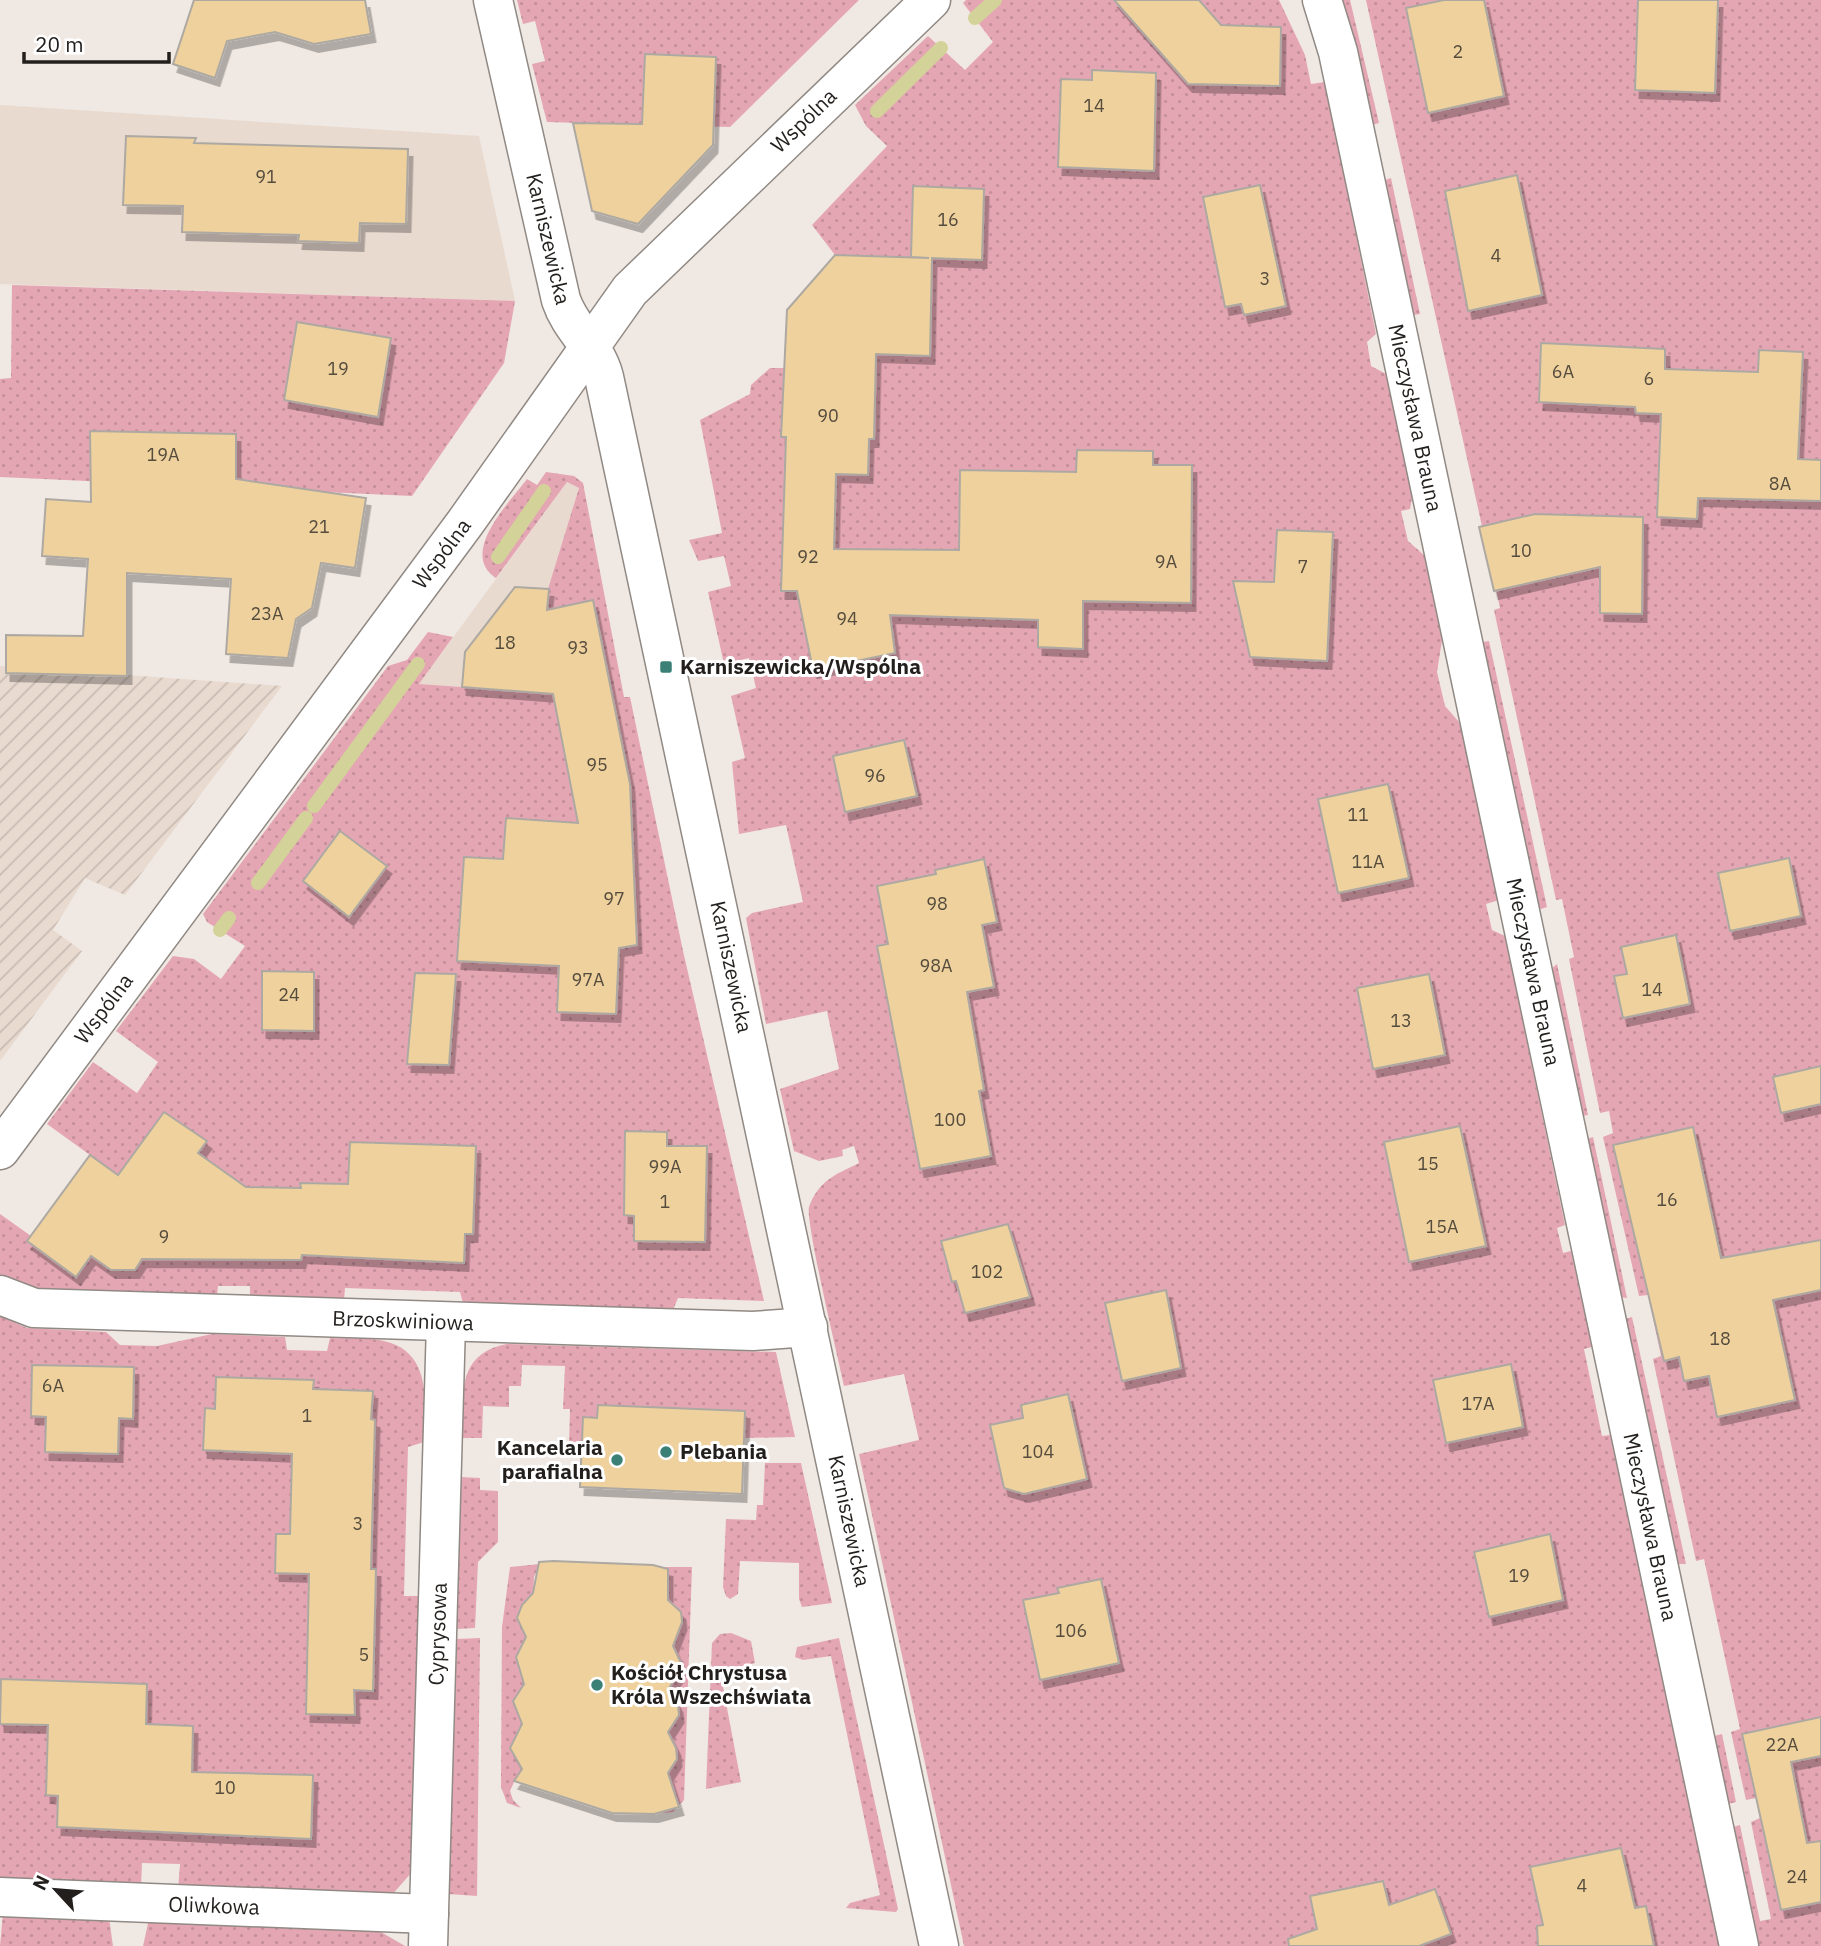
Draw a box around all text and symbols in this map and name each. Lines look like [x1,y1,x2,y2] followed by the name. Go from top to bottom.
[24,21,170,65] scale bar
[35,30,84,58] text: 20 m
[1453,40,1463,63] house number: 2
[764,82,842,159] street label: Wspólna
[1083,94,1105,117] house number: 14
[255,165,277,188] house number: 91
[520,170,578,307] street label: Karniszewicka
[937,208,959,231] house number: 16
[1491,244,1502,267] house number: 4
[1260,267,1270,290] house number: 3
[1382,321,1450,514] street label: Mieczysława Brauna
[327,357,349,380] house number: 19
[1552,360,1575,383] house number: 6A
[1644,367,1654,390] house number: 6
[817,404,839,427] house number: 90
[146,443,180,466] house number: 19A
[1769,472,1792,495] house number: 8A
[405,512,477,594] street label: Wspólna
[308,515,330,538] house number: 21
[1510,539,1532,562] house number: 10
[797,545,819,568] house number: 92
[1155,550,1178,573] house number: 9A
[1298,555,1308,578] house number: 7
[250,602,284,625] house number: 23A
[836,607,858,630] house number: 94
[494,631,516,654] house number: 18
[567,636,589,659] house number: 93
[680,652,921,680] place label: Karniszewicka/Wspólna
[658,659,674,675] marker: Karniszewicka/Wspólna
[586,753,608,776] house number: 95
[864,764,886,787] house number: 96
[1347,803,1369,826] house number: 11
[1351,850,1385,873] house number: 11A
[1500,875,1568,1068] street label: Mieczysława Brauna
[603,887,625,910] house number: 97
[926,892,948,915] house number: 98
[704,898,760,1035] street label: Karniszewicka
[919,954,953,977] house number: 98A
[67,967,139,1049] street label: Wspólna
[571,968,605,991] house number: 97A
[1641,978,1663,1001] house number: 14
[278,983,300,1006] house number: 24
[1390,1009,1412,1032] house number: 13
[934,1108,966,1131] house number: 100
[1417,1152,1439,1175] house number: 15
[648,1155,682,1178] house number: 99A
[1656,1188,1678,1211] house number: 16
[660,1190,670,1213] house number: 1
[1425,1215,1459,1238] house number: 15A
[159,1225,169,1248] house number: 9
[971,1260,1003,1283] house number: 102
[332,1304,474,1336] street label: Brzoskwiniowa
[1709,1327,1731,1350] house number: 18
[42,1374,65,1397] house number: 6A
[1461,1392,1495,1415] house number: 17A
[302,1404,312,1427] house number: 1
[1617,1430,1685,1623] street label: Mieczysława Brauna
[497,1433,603,1485] place label: Kancelaria parafialna
[680,1437,767,1465] place label: Plebania
[1022,1440,1054,1463] house number: 104
[658,1444,674,1460] marker: Plebania
[609,1452,625,1468] marker: Kancelaria parafialna
[822,1452,878,1589] street label: Karniszewicka
[353,1512,363,1535] house number: 3
[1508,1564,1530,1587] house number: 19
[421,1582,453,1686] street label: Cyprysowa
[1055,1619,1087,1642] house number: 106
[359,1643,369,1666] house number: 5
[611,1658,811,1710] place label: Kościół Chrystusa Króla Wszechświata
[589,1677,605,1693] marker: Kościół Chrystusa Króla Wszechświata
[1765,1733,1799,1756] house number: 22A
[214,1776,236,1799] house number: 10
[21,1855,91,1925] north arrow
[1786,1865,1808,1888] house number: 24
[27,1871,55,1894] text: N
[1577,1874,1588,1897] house number: 4
[168,1889,260,1921] street label: Oliwkowa

